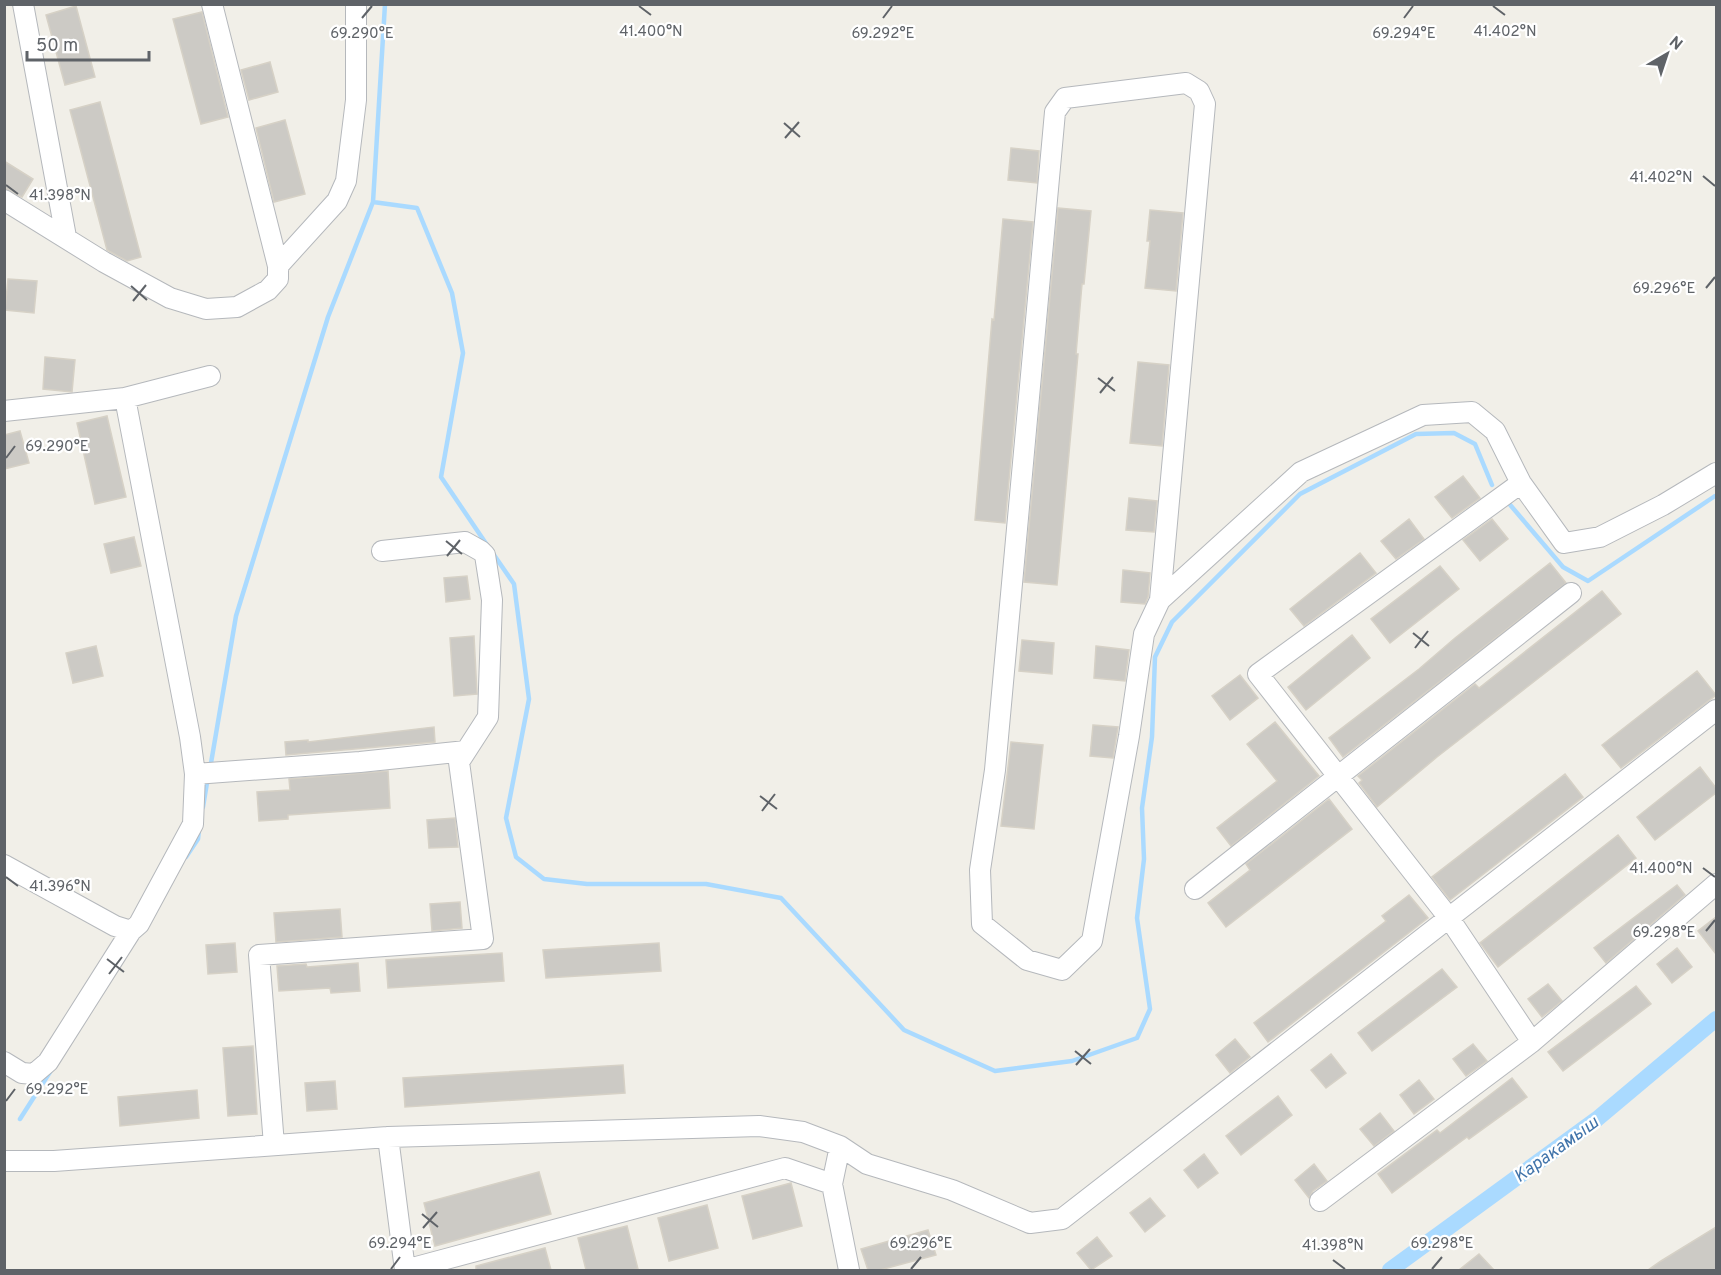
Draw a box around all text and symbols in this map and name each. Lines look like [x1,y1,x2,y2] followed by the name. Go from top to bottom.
[619,23,683,42] text: 41.400°N
[1473,23,1537,42] text: 41.402°N
[27,24,148,62] scale bar
[1637,24,1697,84] north arrow
[330,25,394,44] text: 69.290°E
[851,25,915,44] text: 69.292°E
[1372,25,1436,44] text: 69.294°E
[1664,33,1686,55] text: N
[36,35,78,58] text: 50 m
[1629,169,1693,188] text: 41.402°N
[29,187,91,206] text: 41.398°N
[1633,280,1695,299] text: 69.296°E
[25,438,89,457] text: 69.290°E
[1629,860,1693,879] text: 41.400°N
[29,878,91,897] text: 41.396°N
[1632,924,1696,943] text: 69.298°E
[25,1081,89,1100] text: 69.292°E
[1510,1111,1604,1189] water label: Каракамыш
[368,1235,432,1254] text: 69.294°E
[890,1235,952,1254] text: 69.296°E
[1410,1235,1474,1254] text: 69.298°E
[1302,1237,1364,1256] text: 41.398°N

